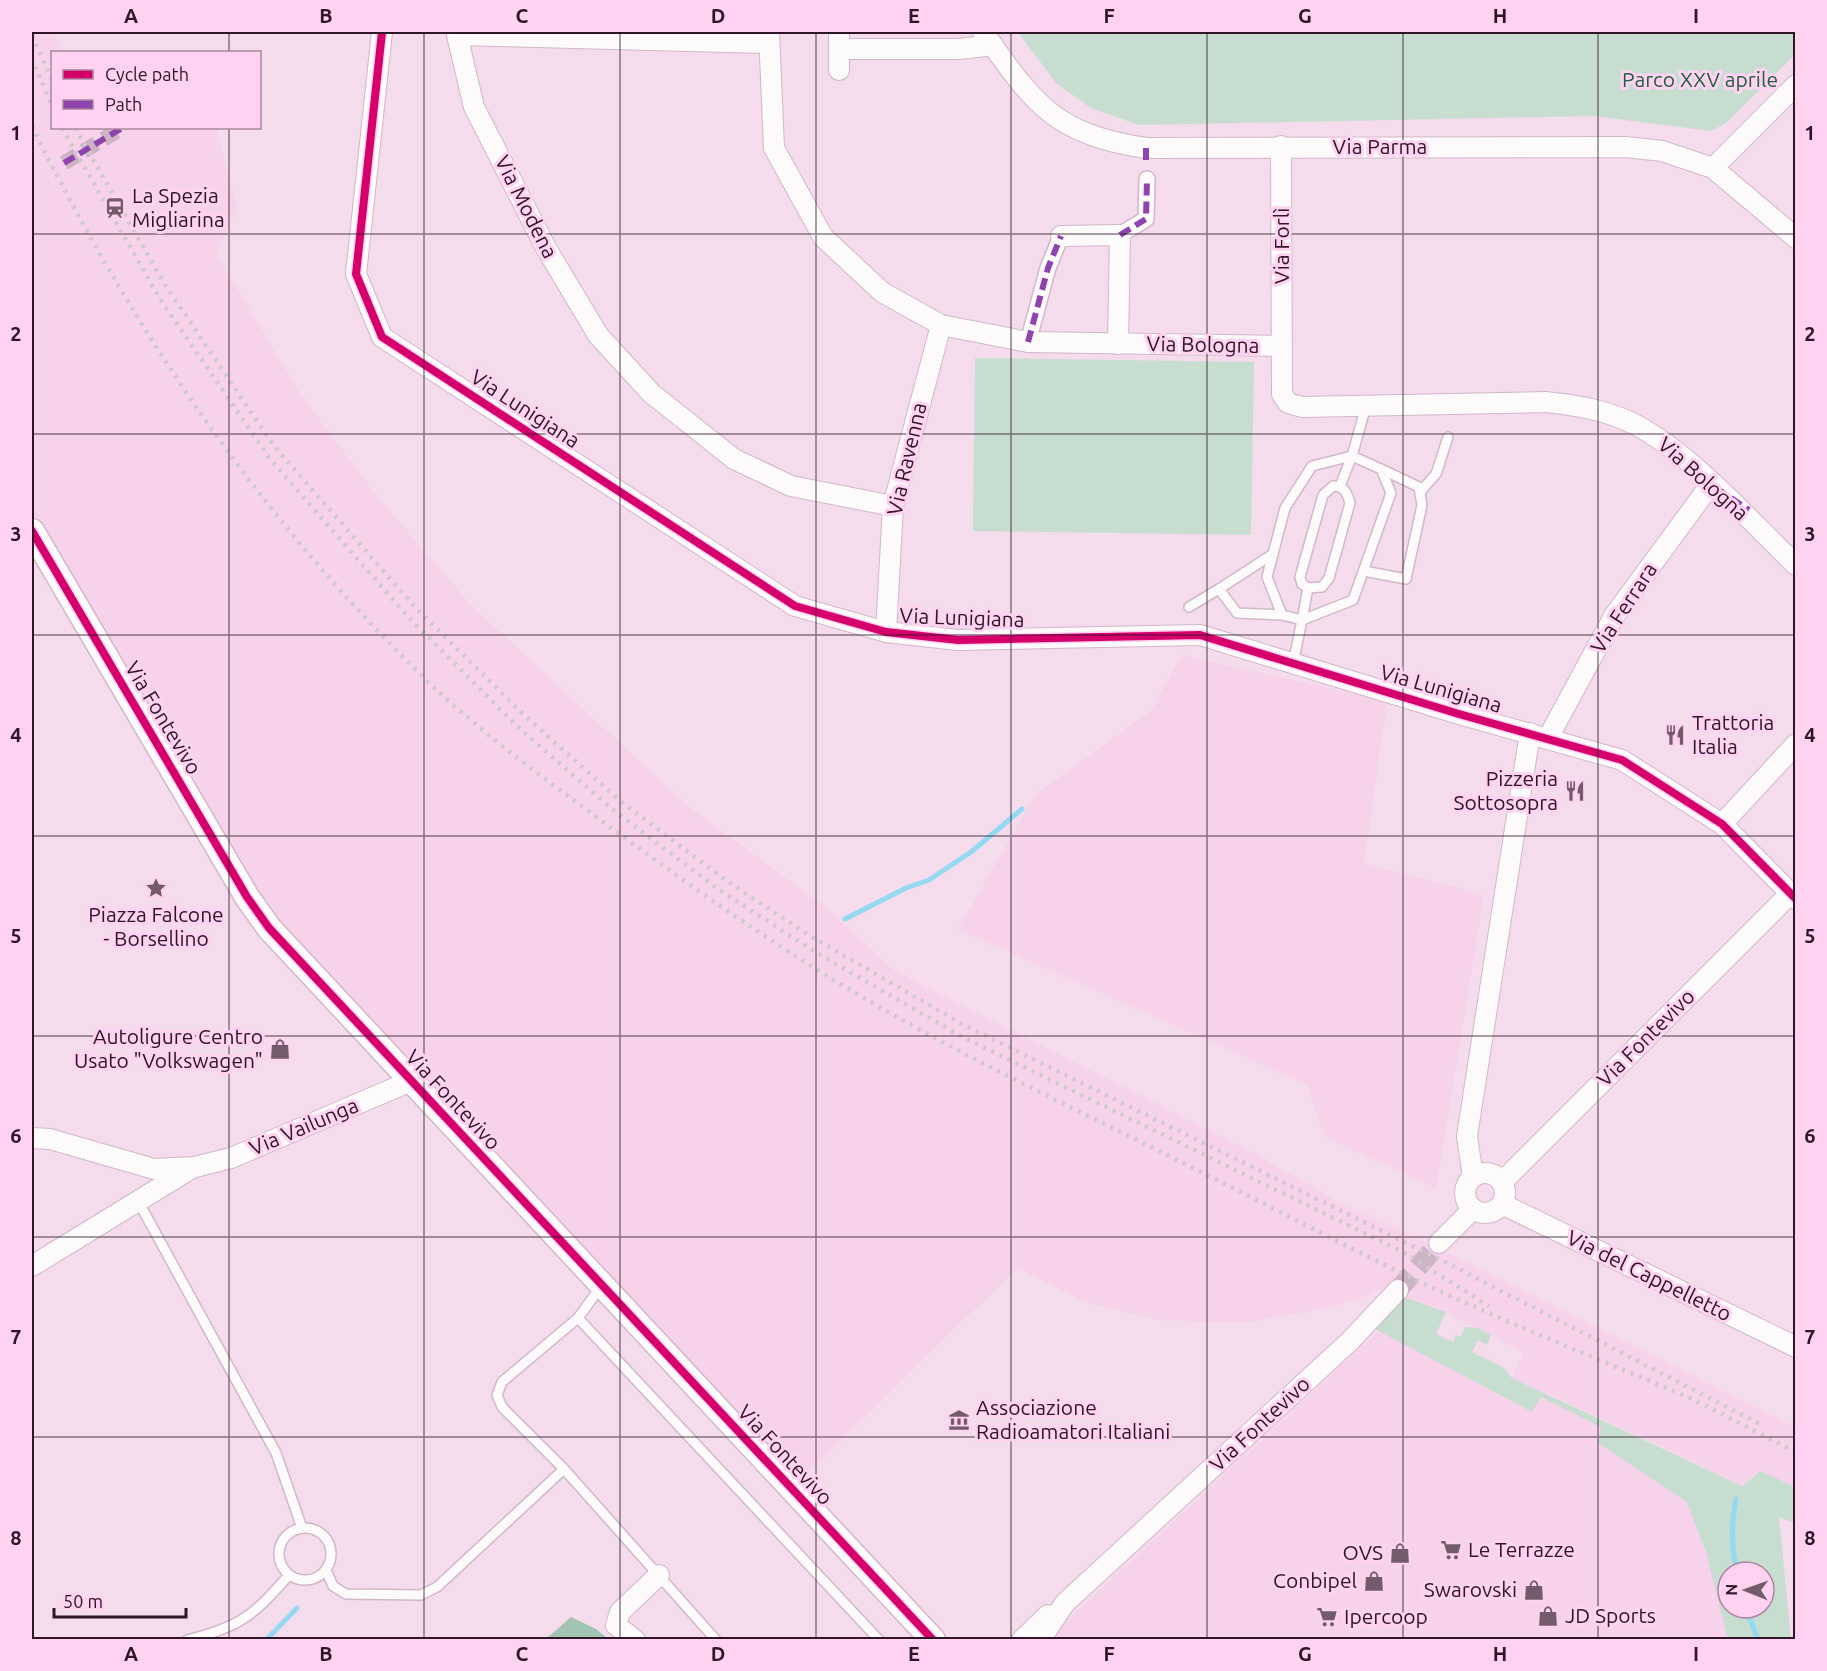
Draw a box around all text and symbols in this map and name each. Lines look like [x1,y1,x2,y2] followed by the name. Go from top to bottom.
[124,4,138,27] text: A
[319,4,333,27] text: B
[516,4,529,27] text: C
[711,4,725,27] text: D
[908,4,920,27] text: E
[1103,4,1115,27] text: F
[1298,4,1312,27] text: G
[1493,4,1507,27] text: H
[1693,4,1699,27] text: I
[51,51,261,129] legend
[105,64,189,84] text: Cycle path
[1622,67,1778,91] park label: Parco XXV aprile
[105,94,142,114] text: Path
[10,121,22,144] text: 1
[1804,121,1816,144] text: 1
[1333,134,1427,158] street label: Via Parma
[491,151,563,262] street label: Via Modena
[132,183,225,231] place label: La Spezia Migliarina
[103,196,127,220] station icon: La Spezia Migliarina
[1269,208,1293,284] street label: Via Forlì
[10,322,22,345] text: 2
[1804,322,1816,345] text: 2
[1146,331,1260,357] street label: Via Bologna
[466,364,585,452] street label: Via Lunigiana
[881,400,931,518] street label: Via Ravenna
[1654,432,1754,525] street label: Via Bologna
[10,522,22,545] text: 3
[1804,522,1816,545] text: 3
[1585,558,1661,657] street label: Via Ferrara
[899,603,1025,631] street label: Via Lunigiana
[121,657,207,778] street label: Via Fontevivo
[1378,659,1505,717] street label: Via Lunigiana
[1692,710,1774,758] place label: Trattoria Italia
[10,723,22,746] text: 4
[1663,723,1687,747] restaurant icon: Trattoria Italia
[1804,723,1816,746] text: 4
[1454,766,1558,814] place label: Pizzeria Sottosopra
[1563,779,1587,803] restaurant icon: Pizzeria Sottosopra
[144,876,168,900] place icon: Piazza Falcone - Borsellino
[88,902,224,950] place label: Piazza Falcone - Borsellino
[10,924,22,947] text: 5
[1804,924,1816,947] text: 5
[1592,984,1699,1091] street label: Via Fontevivo
[74,1024,263,1072] place label: Autoligure Centro Usato "Volkswagen"
[268,1037,292,1061] shop icon: Autoligure Centro Usato "Volkswagen"
[401,1044,506,1154] street label: Via Fontevivo
[246,1092,362,1160] street label: Via Vailunga
[10,1124,22,1147] text: 6
[1804,1124,1816,1147] text: 6
[1563,1225,1736,1325] street label: Via del Cappelletto
[10,1325,22,1348] text: 7
[1804,1325,1816,1348] text: 7
[1204,1371,1314,1476] street label: Via Fontevivo
[976,1395,1170,1443] place label: Associazione Radioamatori Italiani
[733,1399,838,1509] street label: Via Fontevivo
[947,1408,971,1432] museum icon: Associazione Radioamatori Italiani
[10,1526,22,1549] text: 8
[1804,1526,1816,1549] text: 8
[1468,1537,1575,1561] place label: Le Terrazze
[1439,1538,1463,1562] supermarket icon: Le Terrazze
[1343,1540,1383,1564] place label: OVS
[1388,1541,1412,1565] shop icon: OVS
[1716,1560,1776,1620] north arrow
[1273,1568,1357,1592] place label: Conbipel
[1362,1569,1386,1593] shop icon: Conbipel
[1424,1577,1517,1601] place label: Swarovski
[1522,1578,1546,1602] shop icon: Swarovski
[54,1581,186,1619] scale bar
[1722,1584,1740,1596] text: N
[63,1591,103,1611] text: 50 m
[1565,1603,1656,1627] place label: JD Sports
[1344,1604,1428,1628] place label: Ipercoop
[1536,1604,1560,1628] shop icon: JD Sports
[1315,1605,1339,1629] supermarket icon: Ipercoop
[124,1642,138,1665] text: A
[319,1642,333,1665] text: B
[516,1642,529,1665] text: C
[711,1642,725,1665] text: D
[908,1642,920,1665] text: E
[1103,1642,1115,1665] text: F
[1298,1642,1312,1665] text: G
[1493,1642,1507,1665] text: H
[1693,1642,1699,1665] text: I

